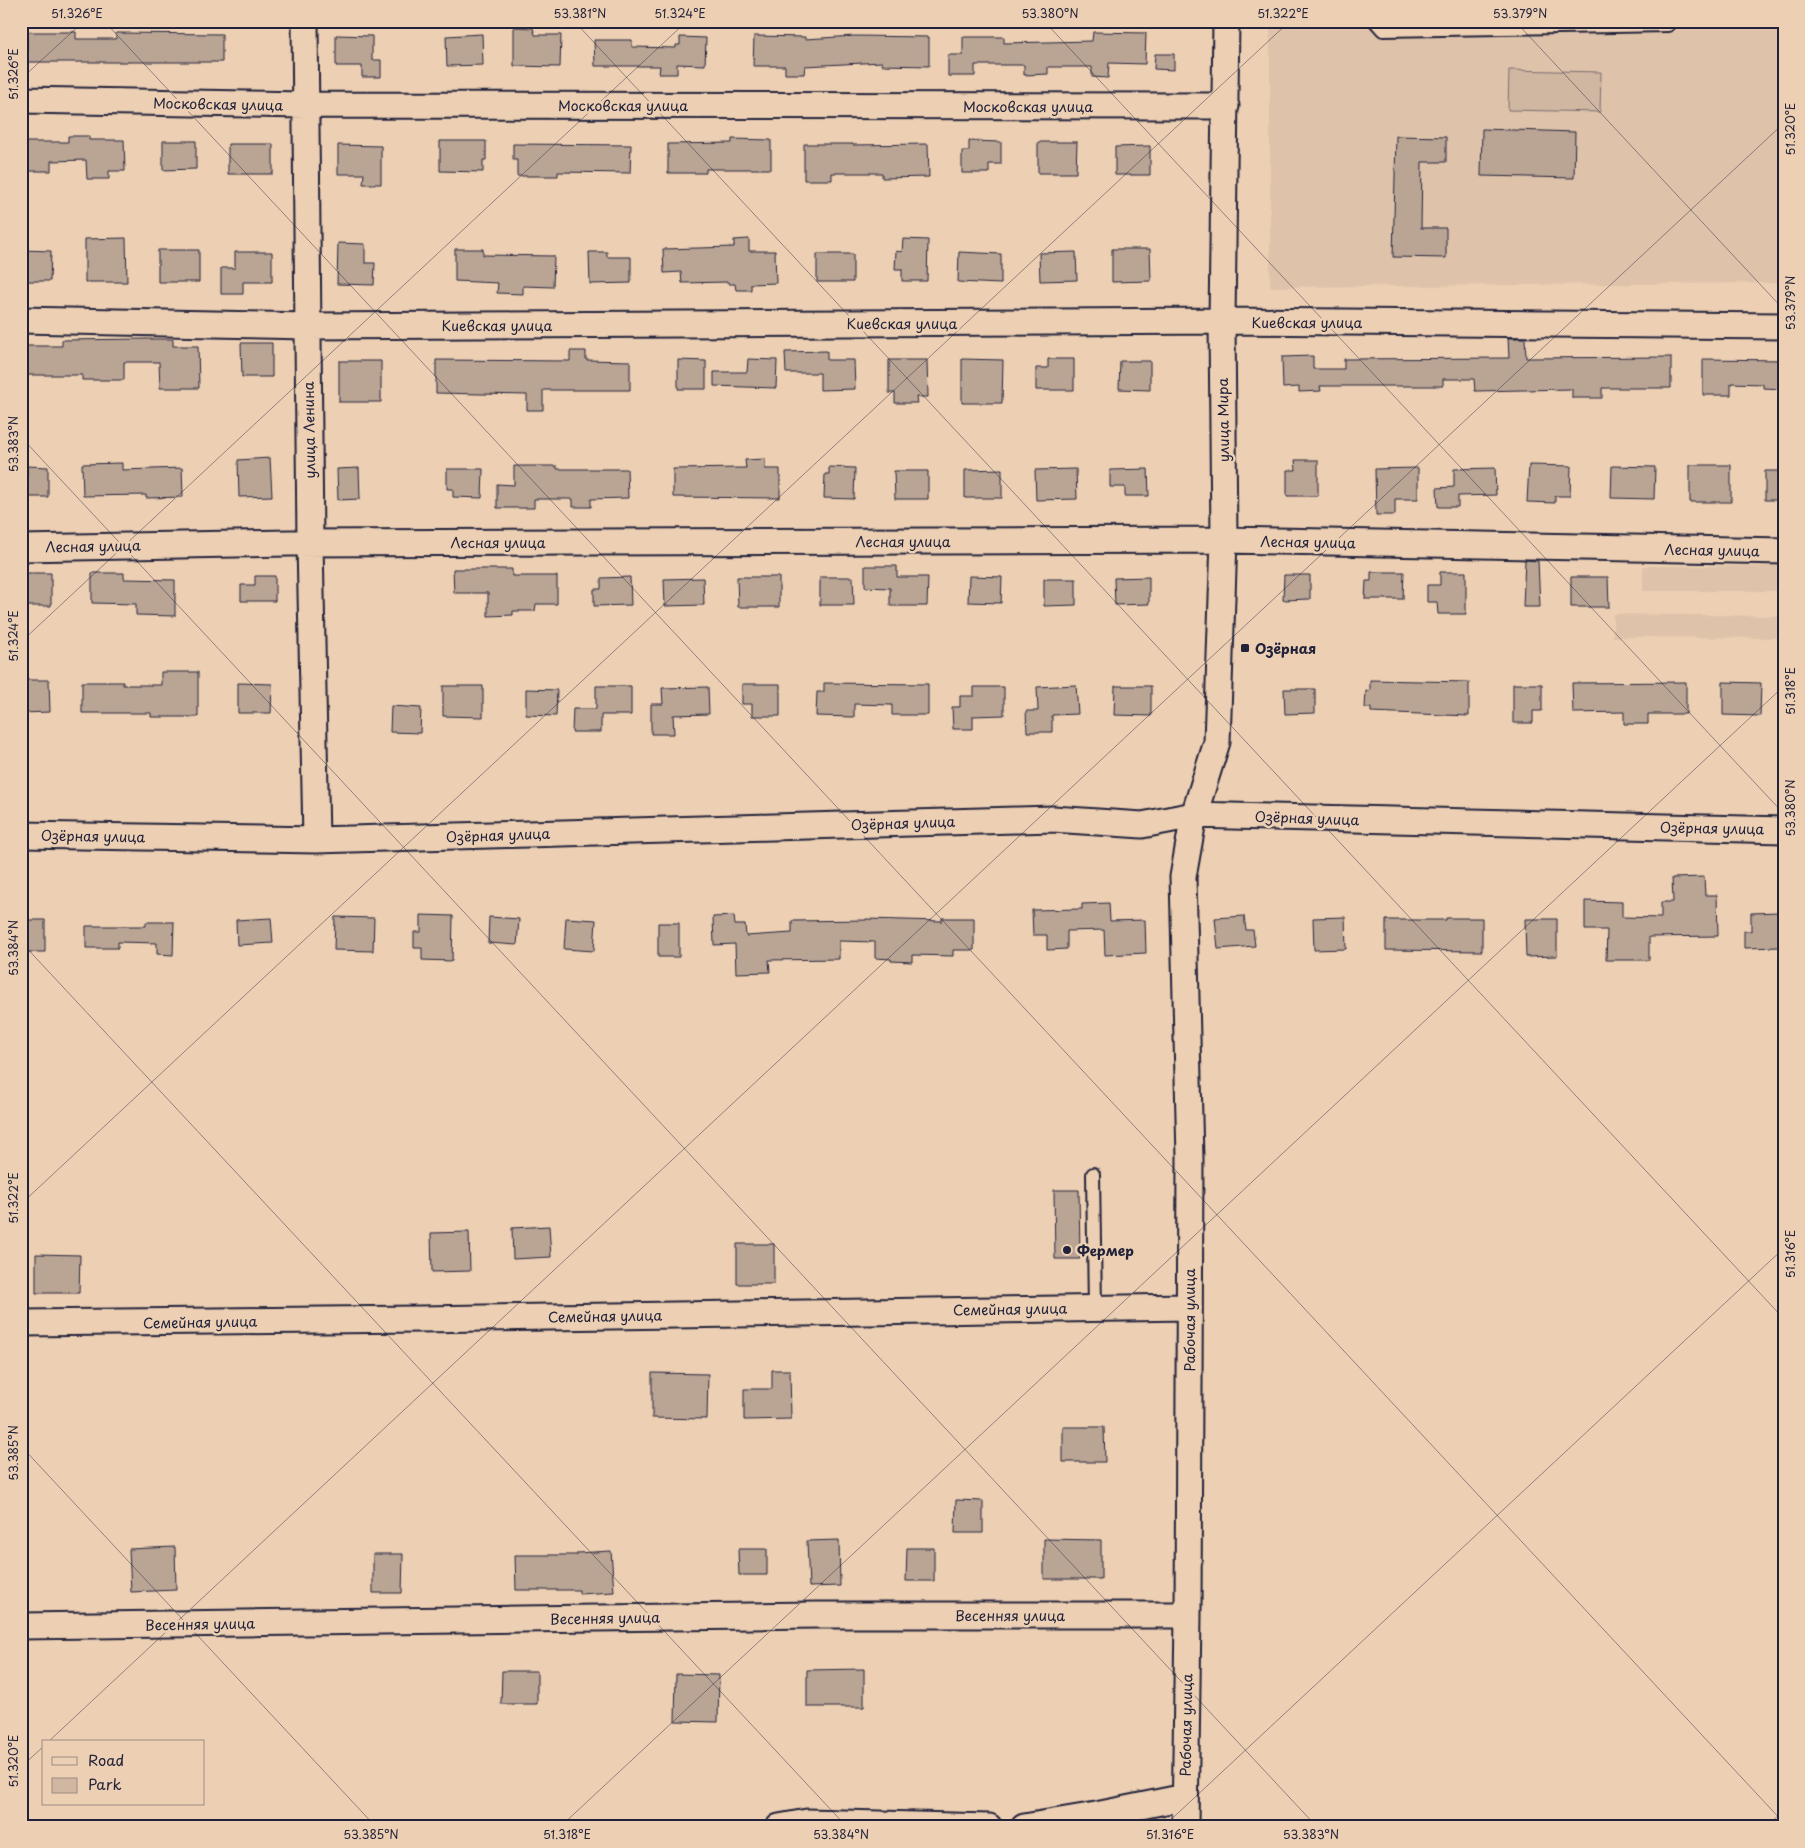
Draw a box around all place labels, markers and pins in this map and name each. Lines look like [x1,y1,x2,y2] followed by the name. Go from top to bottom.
[1255,638,1316,659] place label: Озёрная
[1239,642,1251,654] marker: Озёрная
[1077,1240,1134,1261] place label: Фермер
[1061,1244,1073,1256] marker: Фермер

